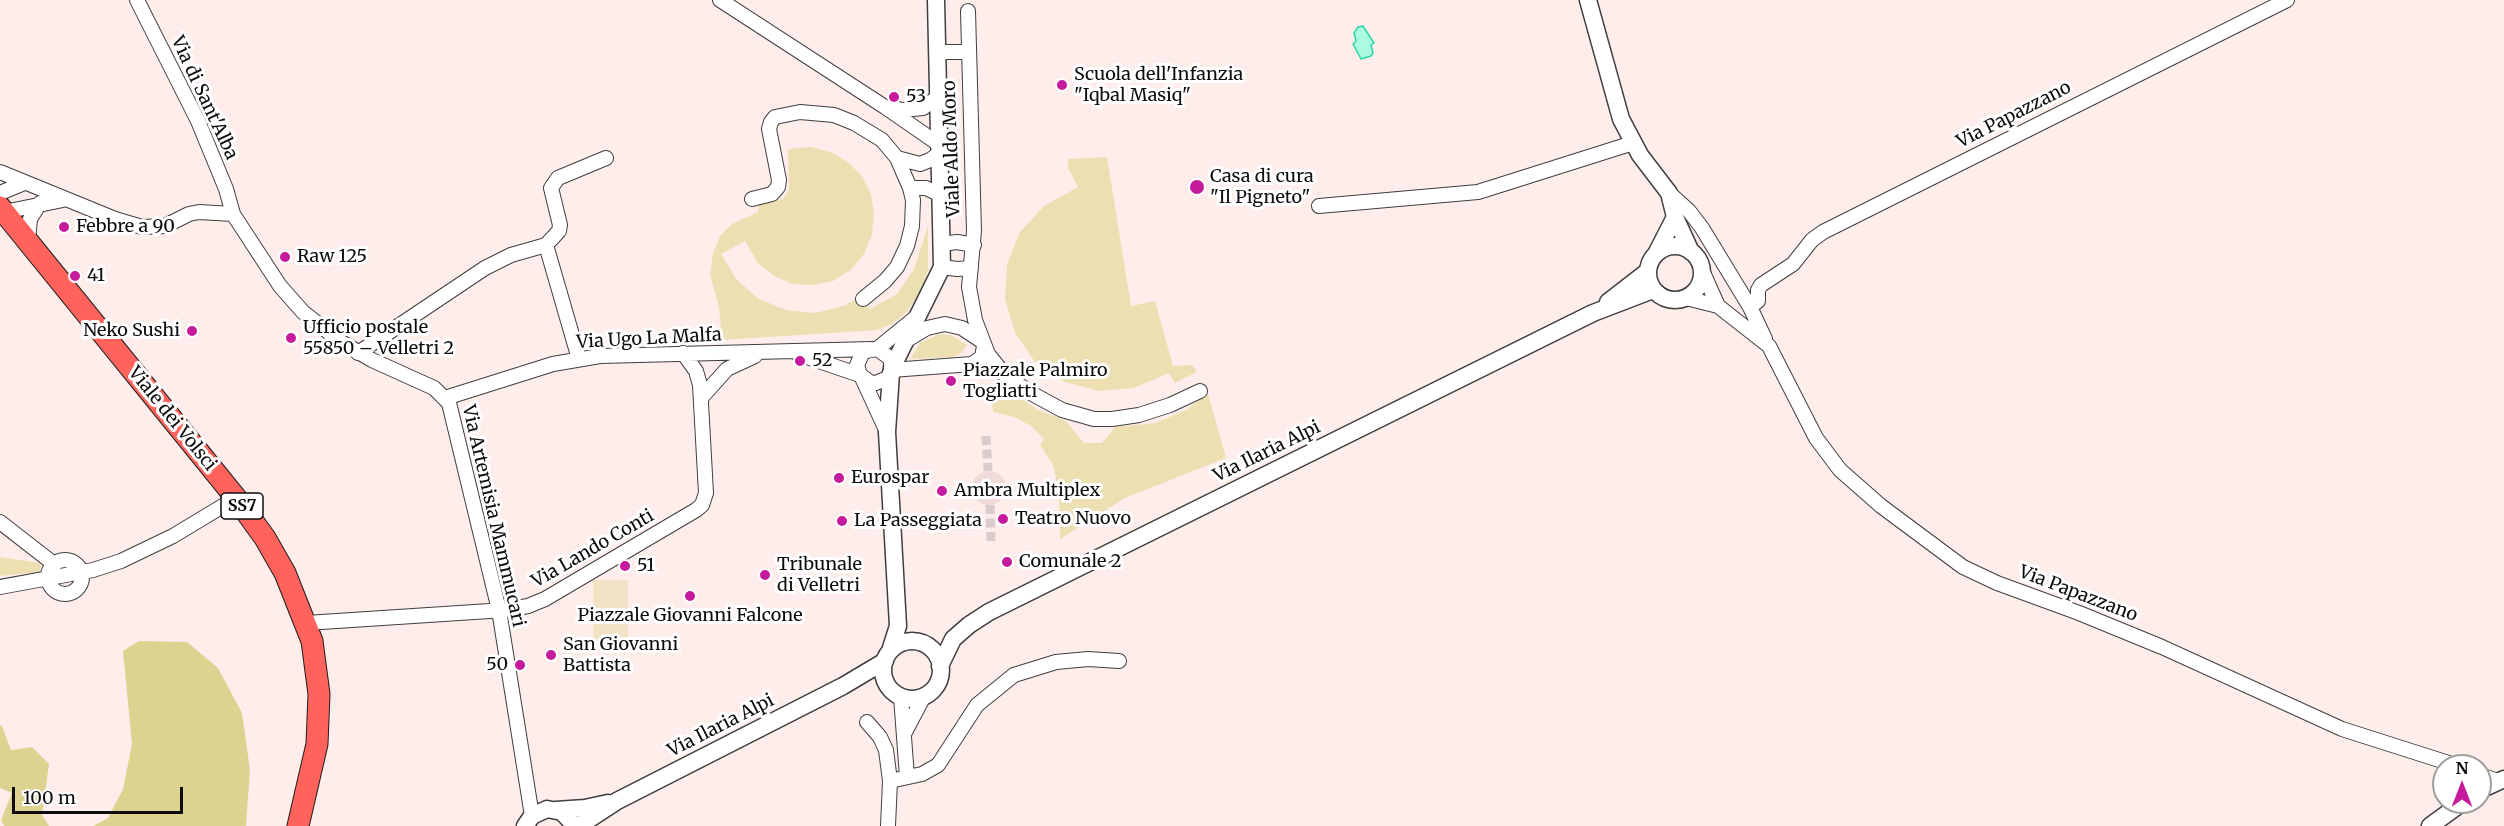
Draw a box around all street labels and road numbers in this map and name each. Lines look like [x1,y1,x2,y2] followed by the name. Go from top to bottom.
[166,33,242,163] street label: Via di Sant'Alba
[1953,77,2075,153] street label: Via Papazzano
[939,80,965,218] street label: Viale Aldo Moro
[576,324,722,354] street label: Via Ugo La Malfa
[123,363,221,475] street label: Viale dei Volsci
[457,403,529,629] street label: Via Artemisia Mammucari
[1210,417,1324,487] street label: Via Ilaria Alpi
[221,493,263,519] road number: SS7
[528,505,658,593] street label: Via Lando Conti
[2016,561,2140,627] street label: Via Papazzano
[664,690,778,762] street label: Via Ilaria Alpi

